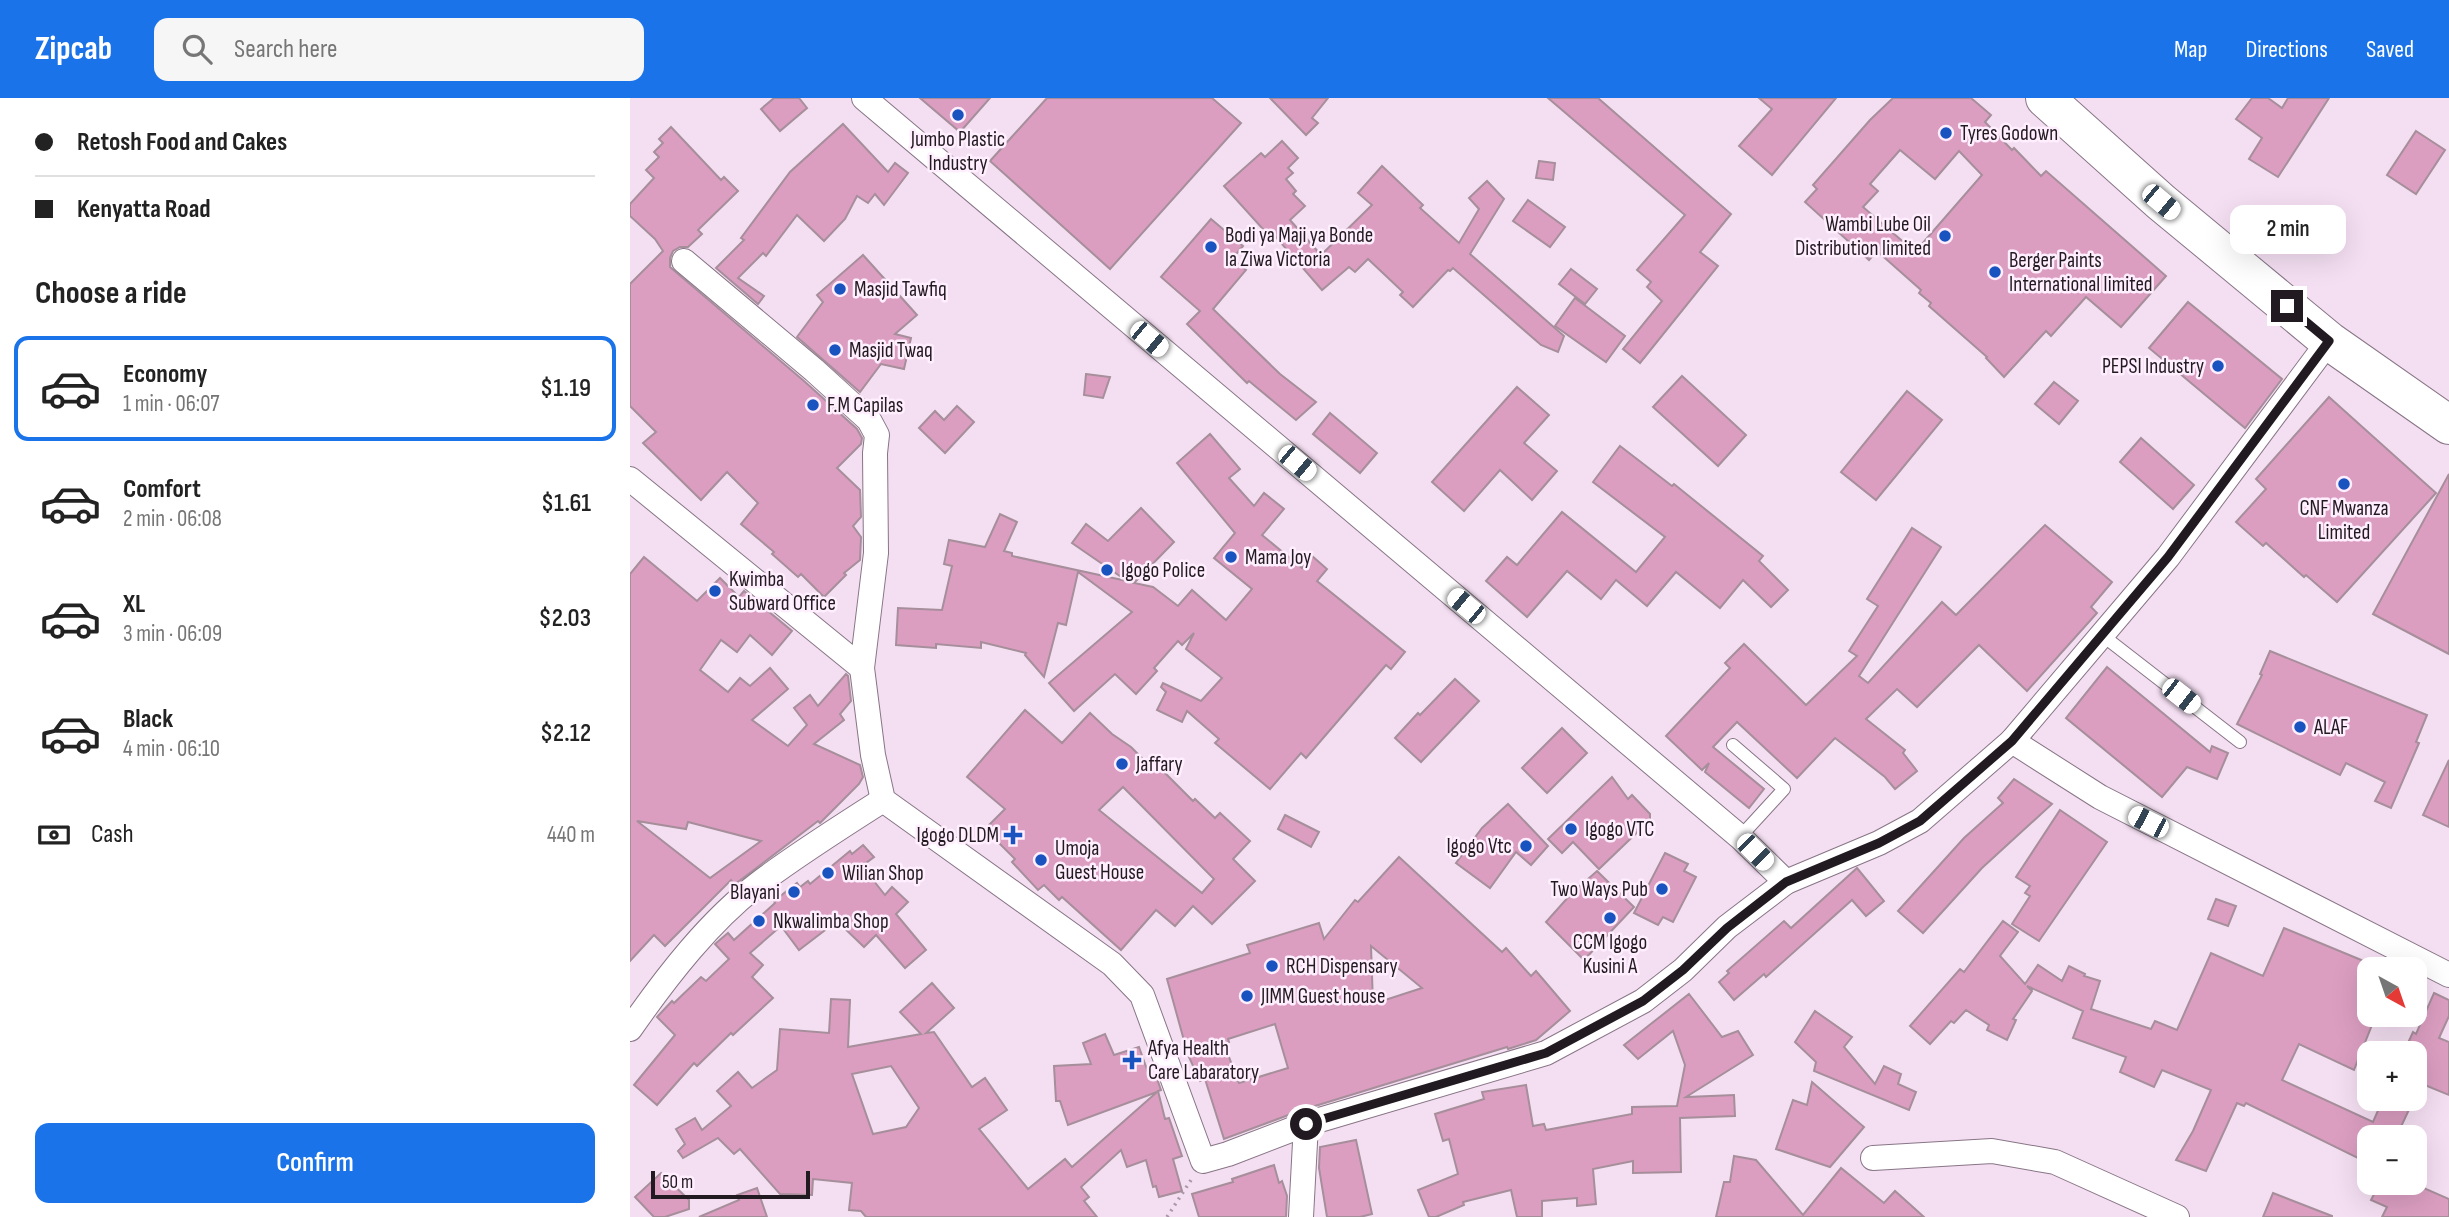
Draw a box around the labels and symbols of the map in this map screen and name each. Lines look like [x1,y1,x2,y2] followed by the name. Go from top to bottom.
[950,107,966,123] marker: Jumbo Plastic Industry
[1960,121,2058,146] place label: Tyres Godown
[1938,125,1954,141] marker: Tyres Godown
[910,127,1005,176] place label: Jumbo Plastic Industry
[2139,180,2184,224] car
[2229,204,2345,254] callout: 2 min
[1795,212,1931,261] place label: Wambi Lube Oil Distribution limited
[1225,223,1373,272] place label: Bodi ya Maji ya Bonde la Ziwa Victoria
[1937,228,1953,244] marker: Wambi Lube Oil Distribution limited
[1203,239,1219,255] marker: Bodi ya Maji ya Bonde la Ziwa Victoria
[2009,248,2153,297] place label: Berger Paints International limited
[1987,264,2003,280] marker: Berger Paints International limited
[854,277,947,302] place label: Masjid Tawfiq
[832,281,848,297] marker: Masjid Tawfiq
[2271,290,2303,322] route end
[1127,317,1172,361] car
[849,338,933,363] place label: Masjid Twaq
[827,342,843,358] marker: Masjid Twaq
[2102,354,2204,379] place label: PEPSI Industry
[2210,358,2226,374] marker: PEPSI Industry
[827,393,903,418] place label: F.M Capilas
[805,397,821,413] marker: F.M Capilas
[1275,441,1320,485] car
[2336,476,2352,492] marker: CNF Mwanza Limited
[2299,496,2389,545] place label: CNF Mwanza Limited
[1245,545,1311,570] place label: Mama Joy
[1223,549,1239,565] marker: Mama Joy
[1121,558,1205,583] place label: Igogo Police
[1099,562,1115,578] marker: Igogo Police
[729,567,836,616] place label: Kwimba Subward Office
[707,583,723,599] marker: Kwimba Subward Office
[1444,584,1489,628] car
[2158,675,2205,717] car
[2313,715,2348,740] place label: ALAF
[2292,719,2308,735] marker: ALAF
[1135,752,1183,777] place label: Jaffary
[1114,756,1130,772] marker: Jaffary
[2125,803,2172,841] car
[1585,817,1654,842] place label: Igogo VTC
[1563,821,1579,837] marker: Igogo VTC
[917,823,999,848] place label: Igogo DLDM
[1005,827,1021,843] marker: Igogo DLDM
[1733,830,1778,874] car
[1446,834,1512,859] place label: Igogo Vtc
[1055,836,1144,885] place label: Umoja Guest House
[1518,838,1534,854] marker: Igogo Vtc
[1033,852,1049,868] marker: Umoja Guest House
[842,861,924,886] place label: Wilian Shop
[820,865,836,881] marker: Wilian Shop
[1550,877,1648,902] place label: Two Ways Pub
[730,880,780,905] place label: Blayani
[1654,881,1670,897] marker: Two Ways Pub
[786,884,802,900] marker: Blayani
[773,909,889,934] place label: Nkwalimba Shop
[1602,910,1618,926] marker: CCM Igogo Kusini A
[751,913,767,929] marker: Nkwalimba Shop
[1573,930,1647,979] place label: CCM Igogo Kusini A
[1286,954,1398,979] place label: RCH Dispensary
[2357,957,2427,1027] north arrow
[1264,958,1280,974] marker: RCH Dispensary
[1260,984,1385,1009] place label: JIMM Guest house
[1239,988,1255,1004] marker: JIMM Guest house
[1147,1036,1259,1085] place label: Afya Health Care Labaratory
[1122,1050,1142,1070] marker: Afya Health Care Labaratory
[1290,1108,1322,1140] route start
[651,1168,810,1200] scale bar

